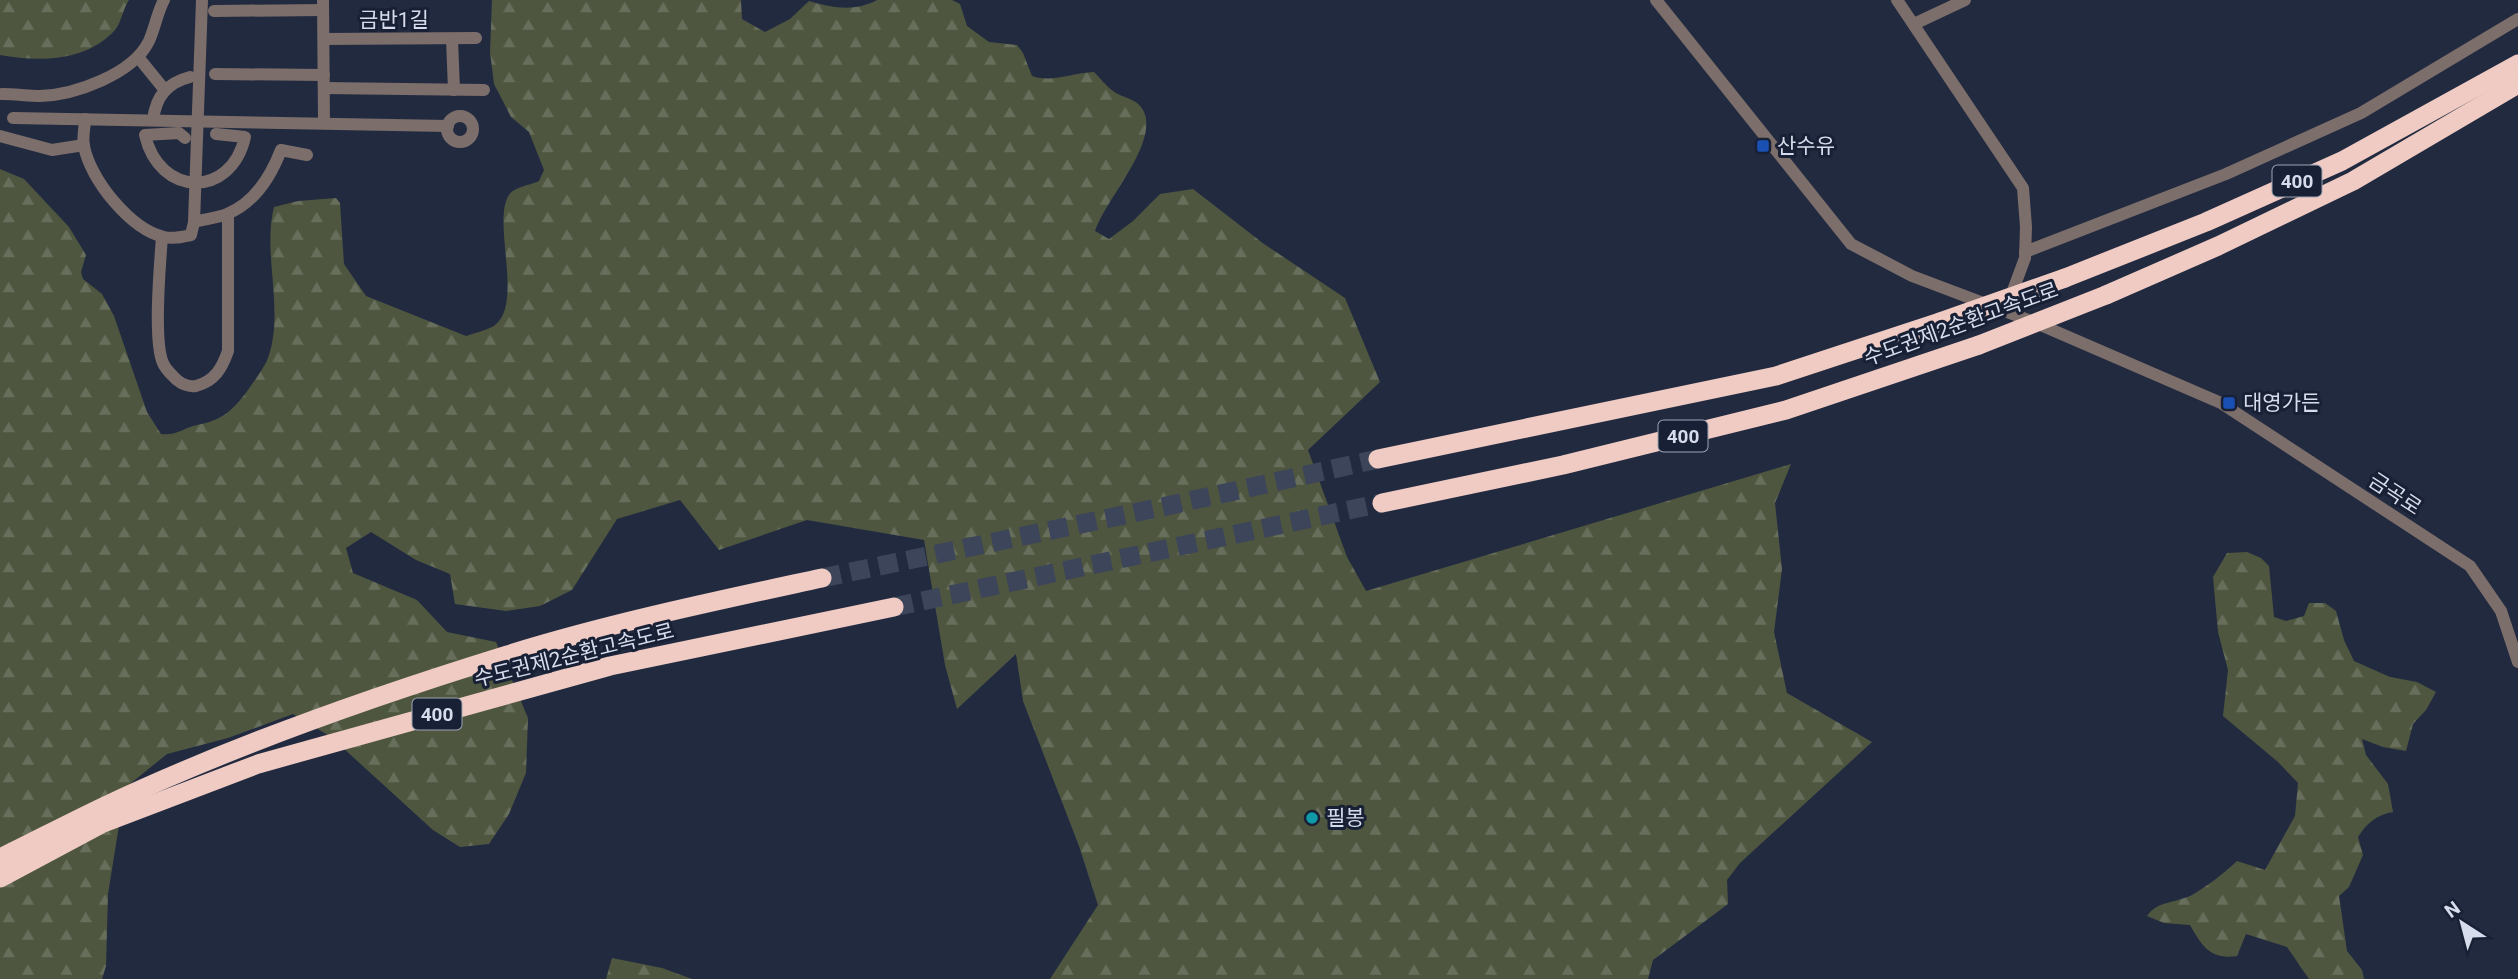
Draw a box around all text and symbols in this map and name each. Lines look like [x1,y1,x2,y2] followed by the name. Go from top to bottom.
[359,8,429,32] street label: 금반1길
[1777,134,1835,158] place label: 산수유
[1755,138,1771,154] marker: 산수유
[2272,166,2322,196] road number: 400
[1861,278,2061,370] street label: 수도권제2순환고속도로
[2243,391,2320,415] place label: 대영가든
[2221,395,2237,411] marker: 대영가든
[1658,420,1708,452] road number: 400
[2364,468,2426,520] street label: 금곡로
[472,619,676,691] street label: 수도권제2순환고속도로
[412,698,462,730] road number: 400
[1326,806,1365,830] place label: 필봉
[1304,810,1320,826] marker: 필봉
[2427,888,2497,958] north arrow
[2440,896,2464,923] text: N

